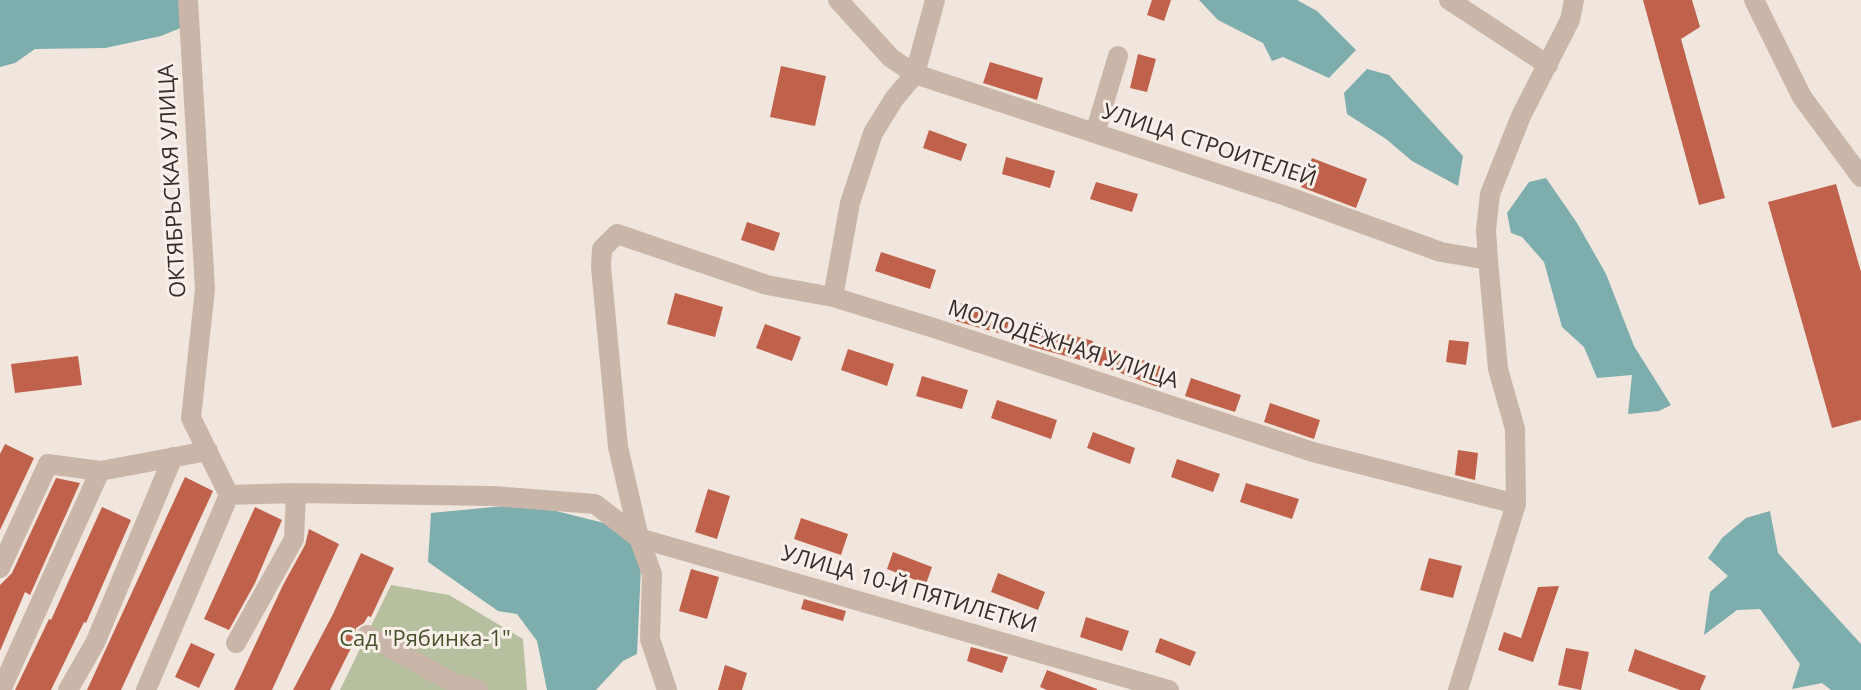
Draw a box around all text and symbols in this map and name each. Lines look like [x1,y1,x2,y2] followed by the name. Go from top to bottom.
[154,64,192,298] street label: ОКТЯБРЬСКАЯ УЛИЦА
[1099,99,1319,193] street label: УЛИЦА СТРОИТЕЛЕЙ
[944,295,1182,395] street label: МОЛОДЁЖНАЯ УЛИЦА
[778,541,1040,639] street label: УЛИЦА 10-Й ПЯТИЛЕТКИ
[339,627,511,653] park label: Сад "Рябинка-1"

